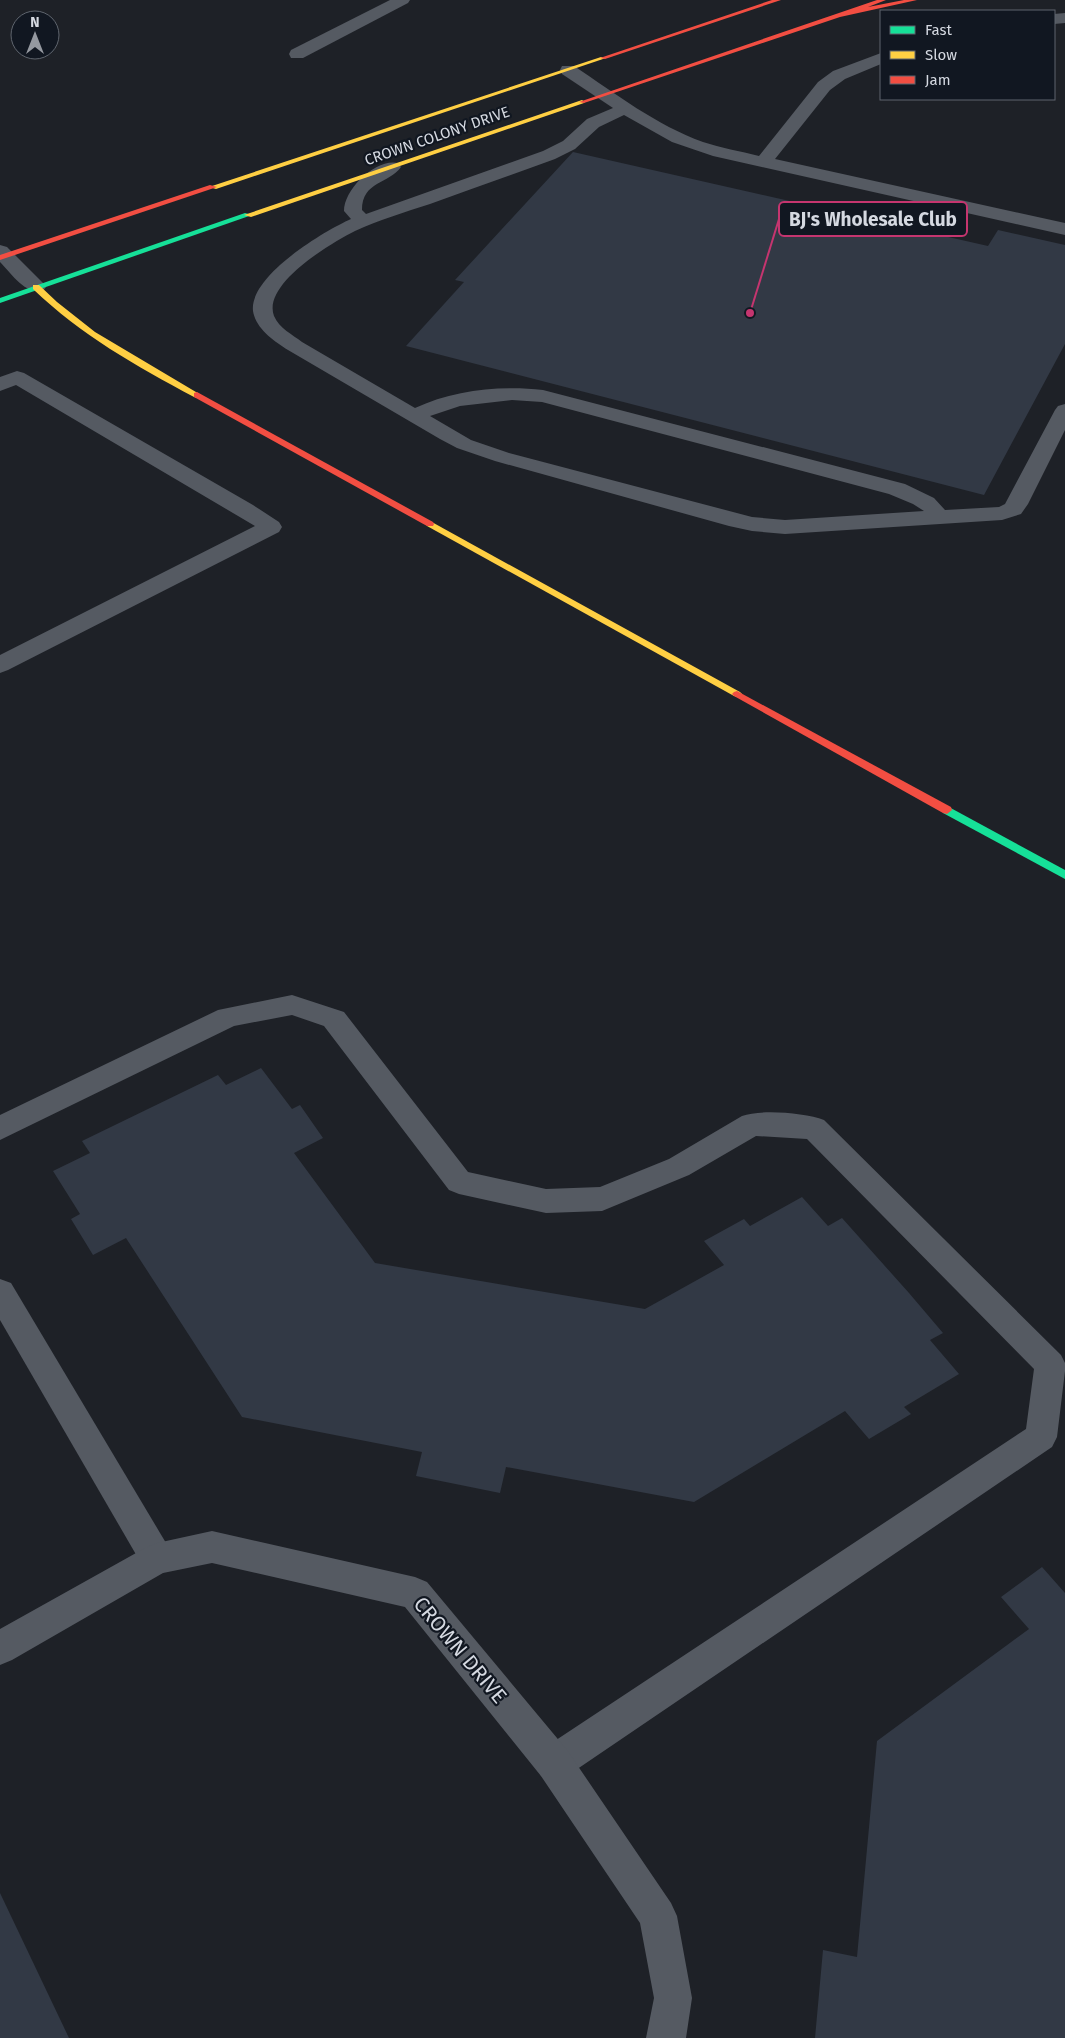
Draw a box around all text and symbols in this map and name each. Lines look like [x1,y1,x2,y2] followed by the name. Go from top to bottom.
[10,10,60,60] north arrow
[880,10,1055,100] legend
[30,14,40,31] text: N
[925,21,952,39] text: Fast
[925,46,957,64] text: Slow
[925,71,951,89] text: Jam
[362,103,512,169] street label: CROWN COLONY DRIVE
[779,202,967,236] callout: BJ's Wholesale Club
[789,208,957,231] text: BJ's Wholesale Club
[408,1591,512,1709] street label: CROWN DRIVE

